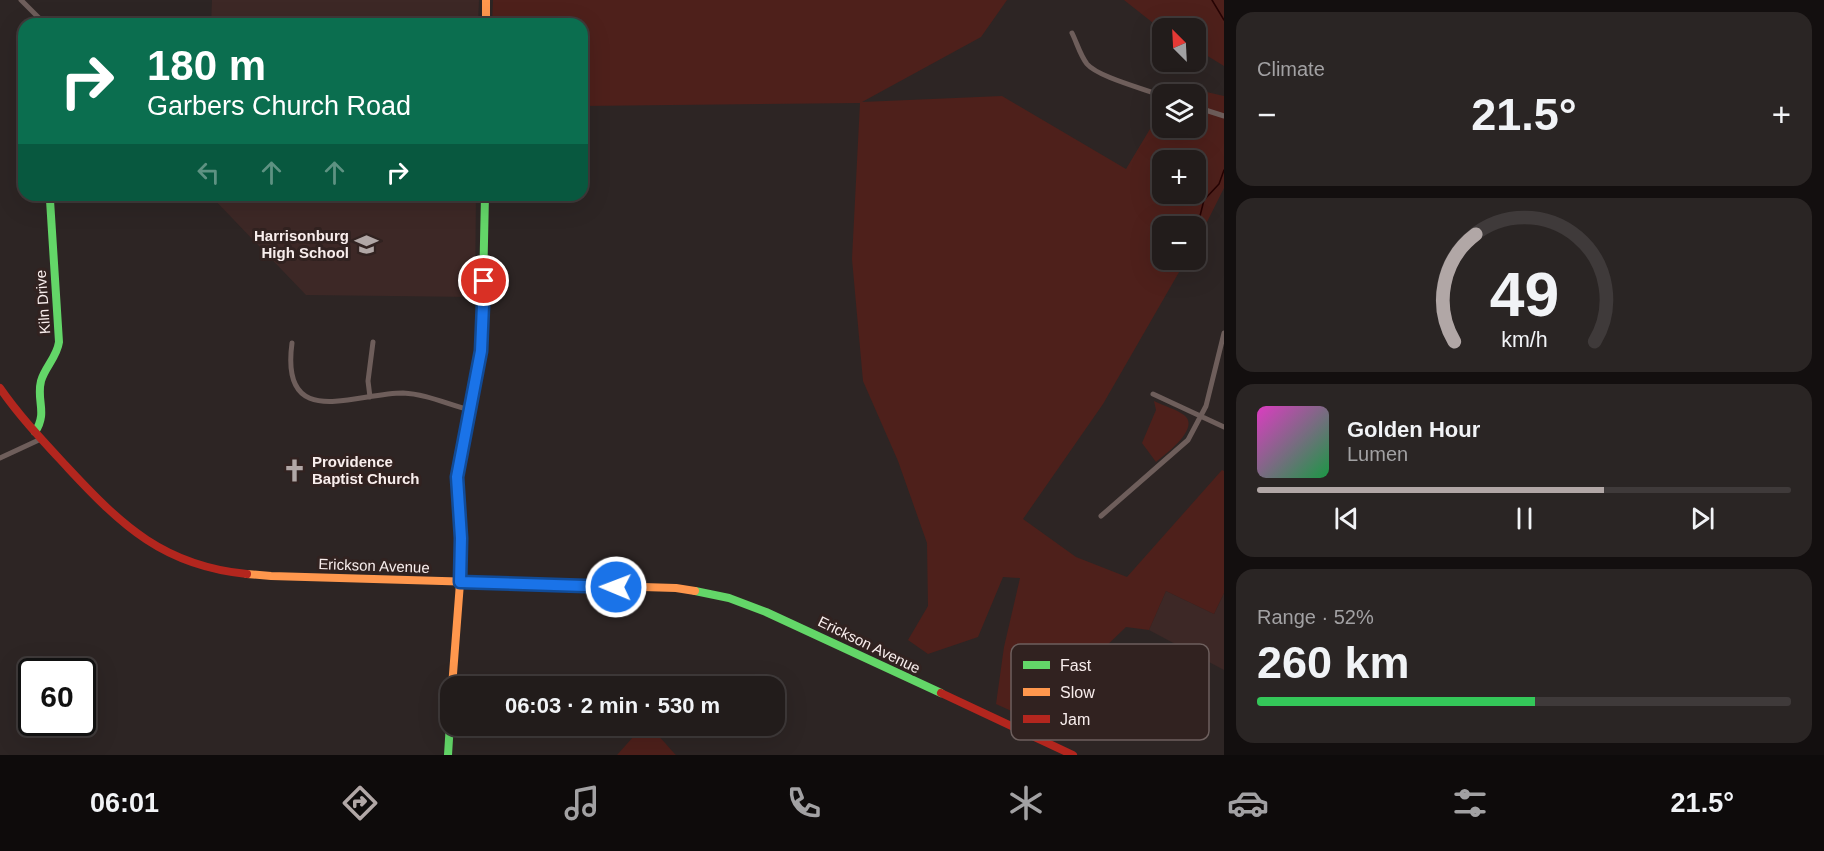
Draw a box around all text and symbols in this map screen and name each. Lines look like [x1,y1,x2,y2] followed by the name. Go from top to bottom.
[1152,18,1206,72] north arrow
[1152,18,1206,270] map controls
[48,42,126,120] icon: right
[147,42,266,89] text: 180 m
[1257,58,1325,80] text: Climate
[1152,84,1206,138] button: layers
[1471,89,1577,140] text: 21.5°
[147,91,411,121] text: Garbers Church Road
[1257,96,1276,133] text: −
[1772,96,1791,133] text: +
[1152,150,1206,204] button: +
[192,156,225,189] icon: left
[255,156,288,189] icon: ahead
[318,156,351,189] icon: ahead
[381,156,414,189] icon: right
[1152,216,1206,270] button: −
[254,227,349,261] place label: Harrisonburg High School
[354,232,380,258] school or university icon: Harrisonburg High School
[458,255,509,306] pin
[1489,260,1559,329] text: 49
[467,264,500,297] icon: arrive
[32,269,53,335] street label: Kiln Drive
[1501,328,1547,352] text: km/h
[1347,417,1480,442] text: Golden Hour
[1347,443,1408,465] text: Lumen
[312,453,420,487] place label: Providence Baptist Church
[281,458,307,484] church icon: Providence Baptist Church
[1330,502,1363,535] icon: previous
[1508,502,1541,535] icon: pause
[1686,502,1719,535] icon: next
[318,555,430,576] street label: Erickson Avenue
[584,555,648,619] position arrow
[1257,606,1374,628] text: Range · 52%
[815,612,923,677] street label: Erickson Avenue
[1257,637,1410,688] text: 260 km
[1011,644,1209,740] legend
[1060,657,1092,674] text: Fast
[18,658,96,736] speed limit sign: 60
[1060,684,1095,701] text: Slow
[505,693,720,718] text: 06:03 · 2 min · 530 m
[1060,711,1090,728] text: Jam
[339,782,381,824] icon: directions
[561,782,603,824] icon: music
[783,782,825,824] icon: phone
[1005,782,1047,824] icon: climate
[1227,782,1269,824] icon: car
[1449,782,1491,824] icon: filters
[90,788,159,818] text: 06:01
[1671,788,1734,818] text: 21.5°

